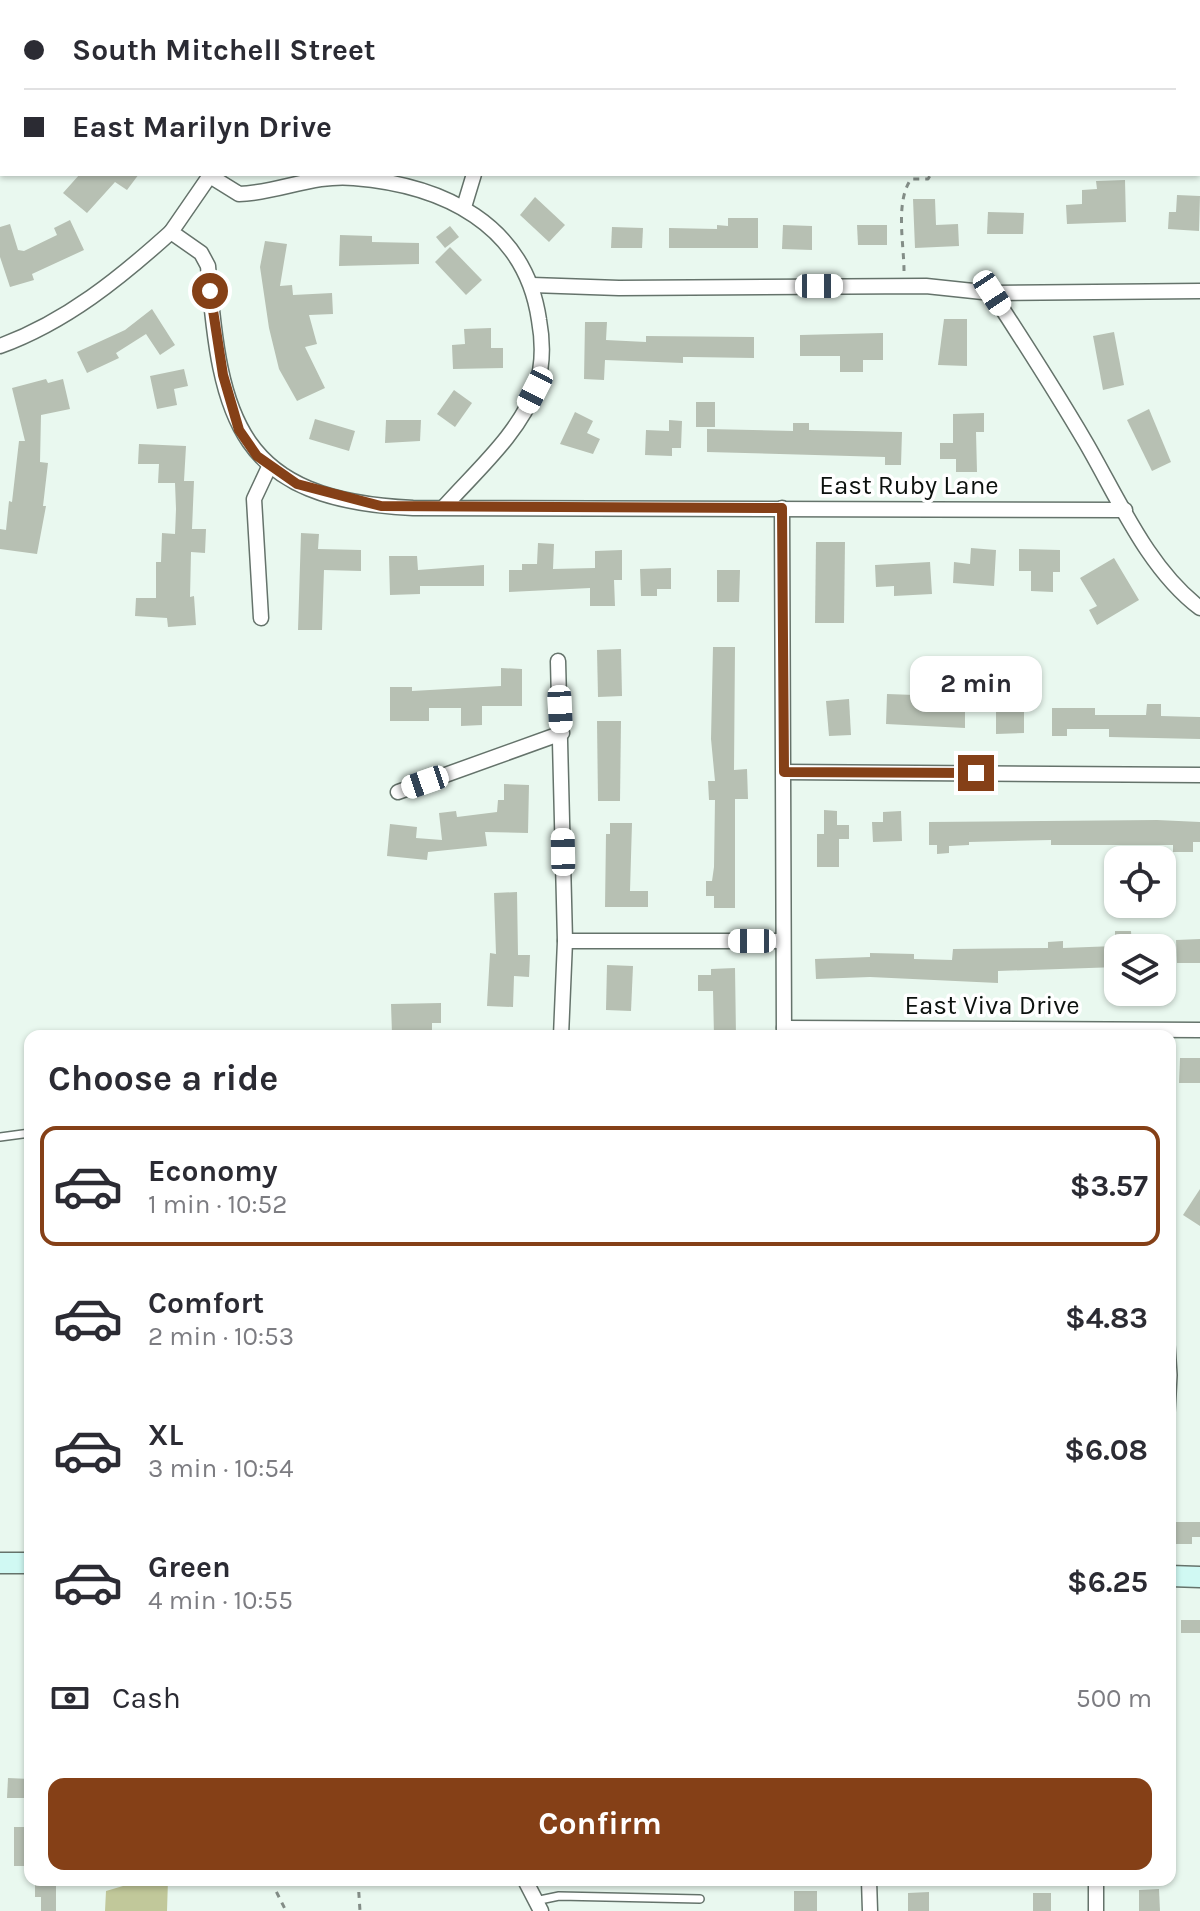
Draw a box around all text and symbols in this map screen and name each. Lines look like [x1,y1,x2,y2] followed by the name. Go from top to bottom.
[72,32,376,68] text: South Mitchell Street
[72,109,332,145] text: East Marilyn Drive
[969,266,1015,320] car
[192,273,228,309] route start
[795,274,843,298] car
[513,363,557,417] car
[819,470,999,501] street label: East Ruby Lane
[910,657,1042,713] callout: 2 min
[940,668,1012,699] text: 2 min
[547,684,573,734] car
[958,755,994,791] route end
[398,763,452,801] car
[551,828,575,876] car
[1104,846,1176,1006] map controls
[1104,846,1176,918] button: locate
[728,929,776,953] car
[1104,934,1176,1006] button: layers
[904,990,1080,1021] street label: East Viva Drive
[48,1057,278,1099] text: Choose a ride
[52,1150,124,1222] icon: car
[148,1153,278,1189] text: Economy
[1070,1168,1148,1204] text: $3.57
[148,1189,287,1220] text: 1 min · 10:52
[52,1282,124,1354] icon: car
[148,1285,264,1321] text: Comfort
[1065,1300,1148,1336] text: $4.83
[148,1321,294,1352] text: 2 min · 10:53
[52,1414,124,1486] icon: car
[148,1417,183,1453] text: XL
[1064,1432,1148,1468] text: $6.08
[148,1453,294,1484] text: 3 min · 10:54
[52,1546,124,1618] icon: car
[148,1549,231,1585] text: Green
[1067,1564,1148,1600] text: $6.25
[148,1585,293,1616] text: 4 min · 10:55
[48,1676,92,1720] icon: cash
[112,1680,181,1716] text: Cash
[1076,1683,1152,1714] text: 500 m
[48,1778,1152,1870] button: Confirm

